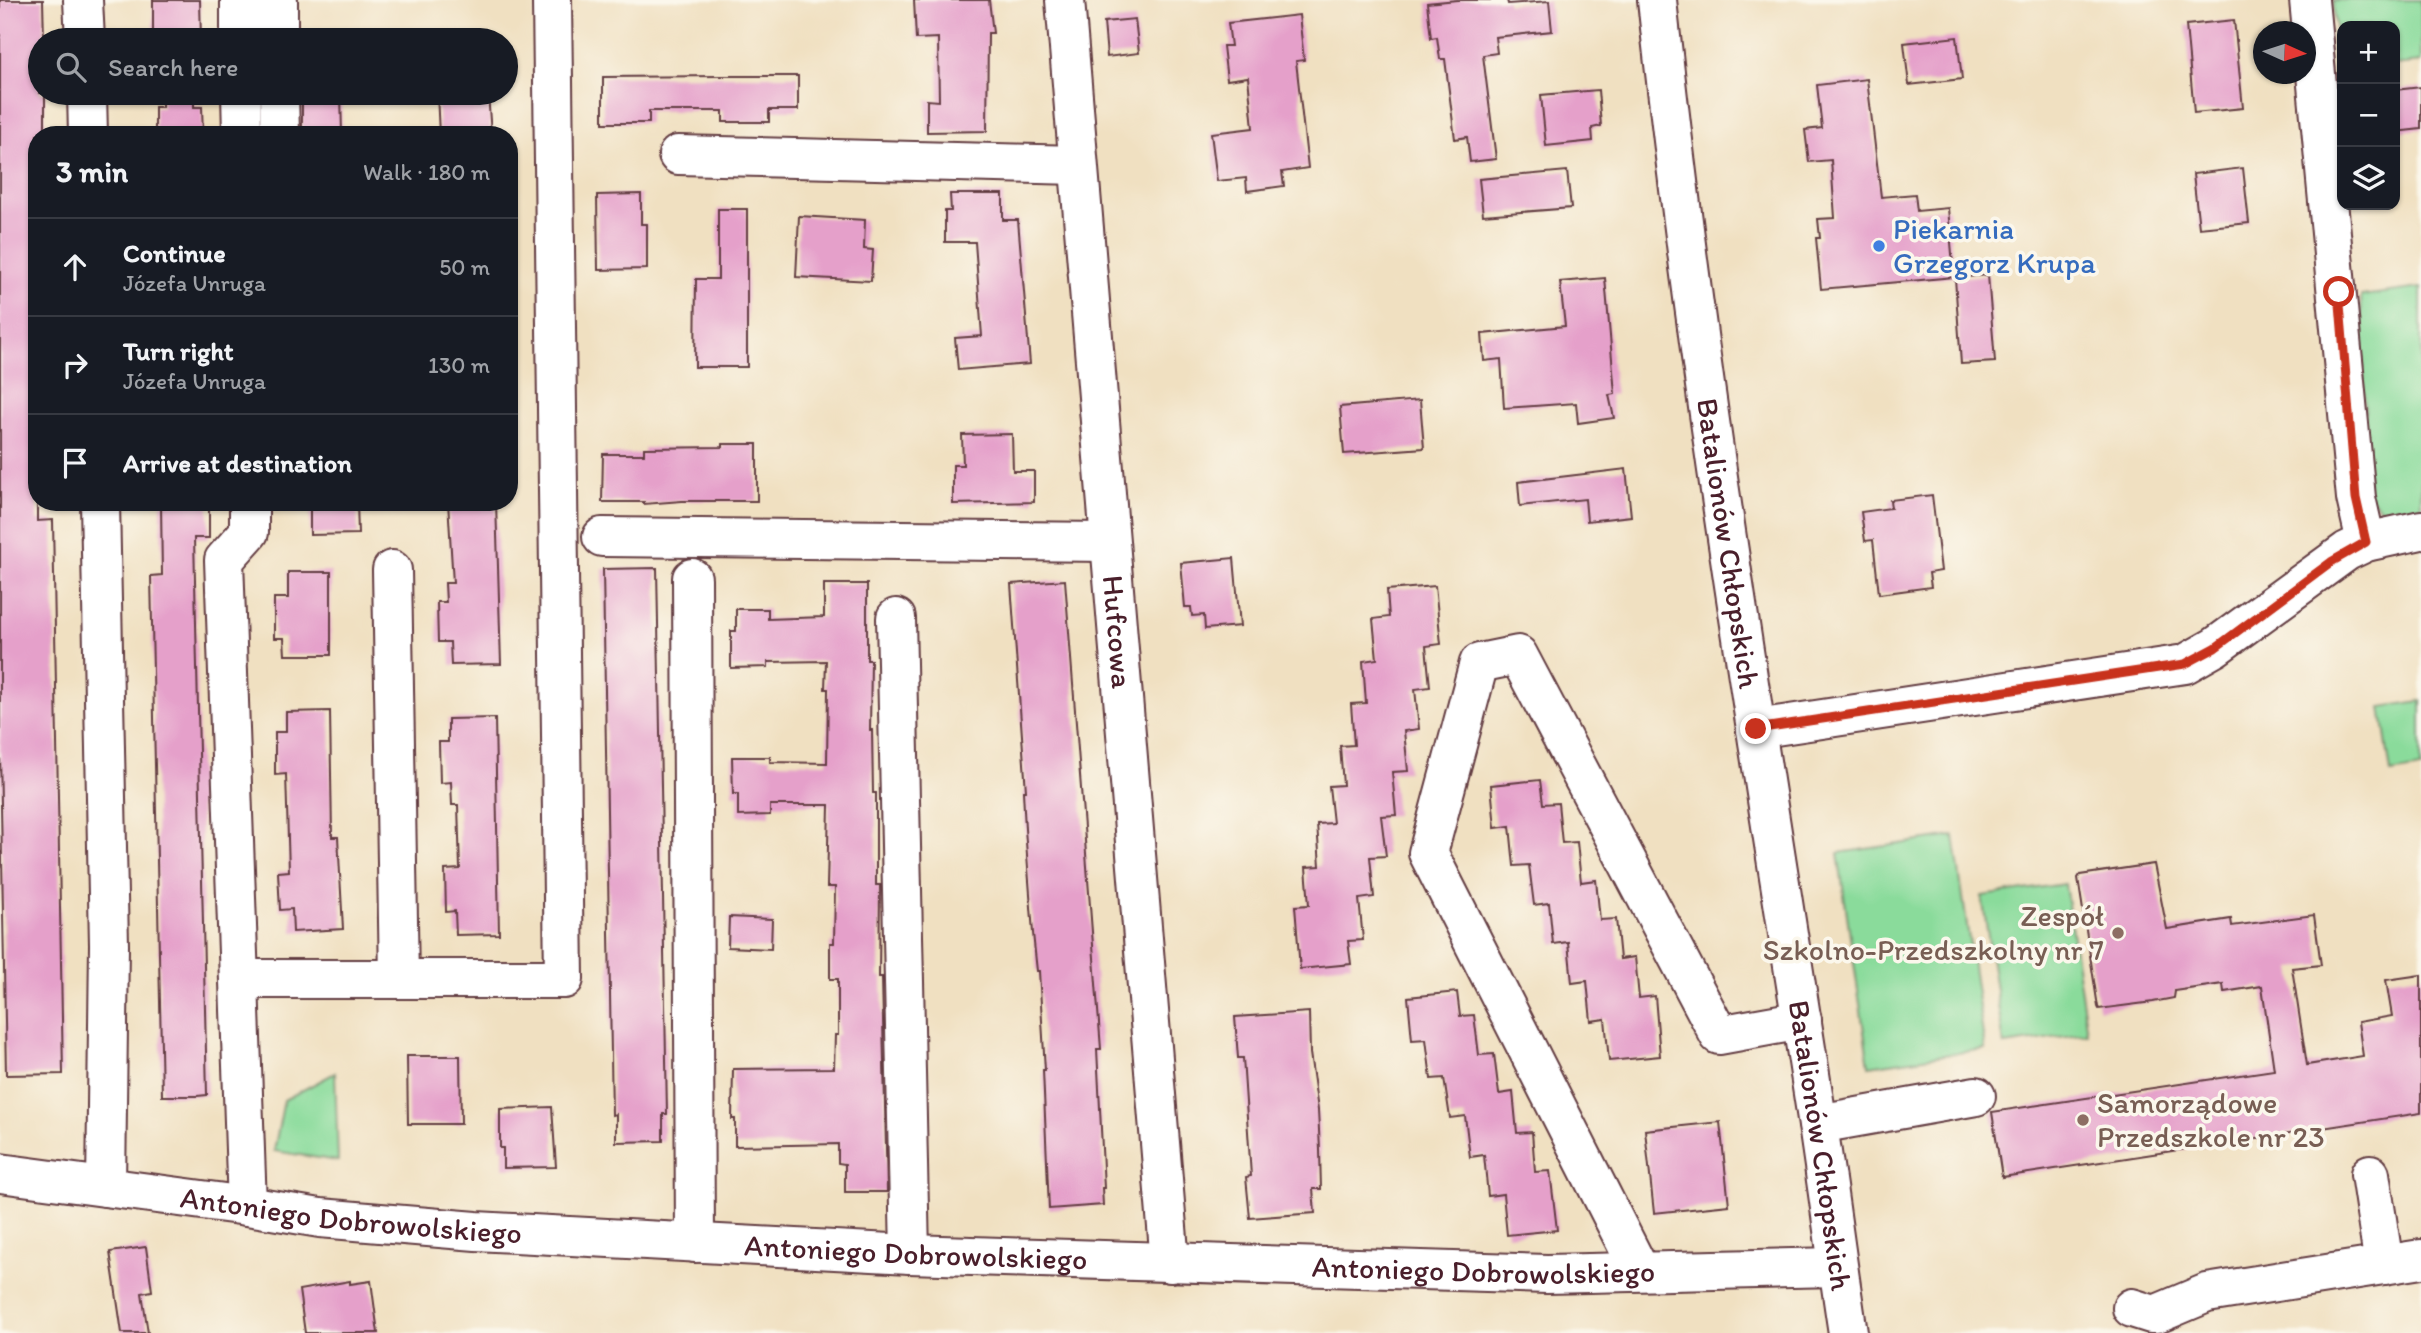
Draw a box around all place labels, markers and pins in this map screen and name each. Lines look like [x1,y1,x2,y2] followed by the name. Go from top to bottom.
[1893,210,2096,281] place label: Piekarnia Grzegorz Krupa
[1871,238,1887,254] marker: Piekarnia Grzegorz Krupa
[1763,897,2104,968] place label: Zespół Szkolno-Przedszkolny nr 7
[2110,925,2126,941] marker: Zespół Szkolno-Przedszkolny nr 7
[2097,1084,2325,1155] place label: Samorządowe Przedszkole nr 23
[2075,1112,2091,1128] marker: Samorządowe Przedszkole nr 23

